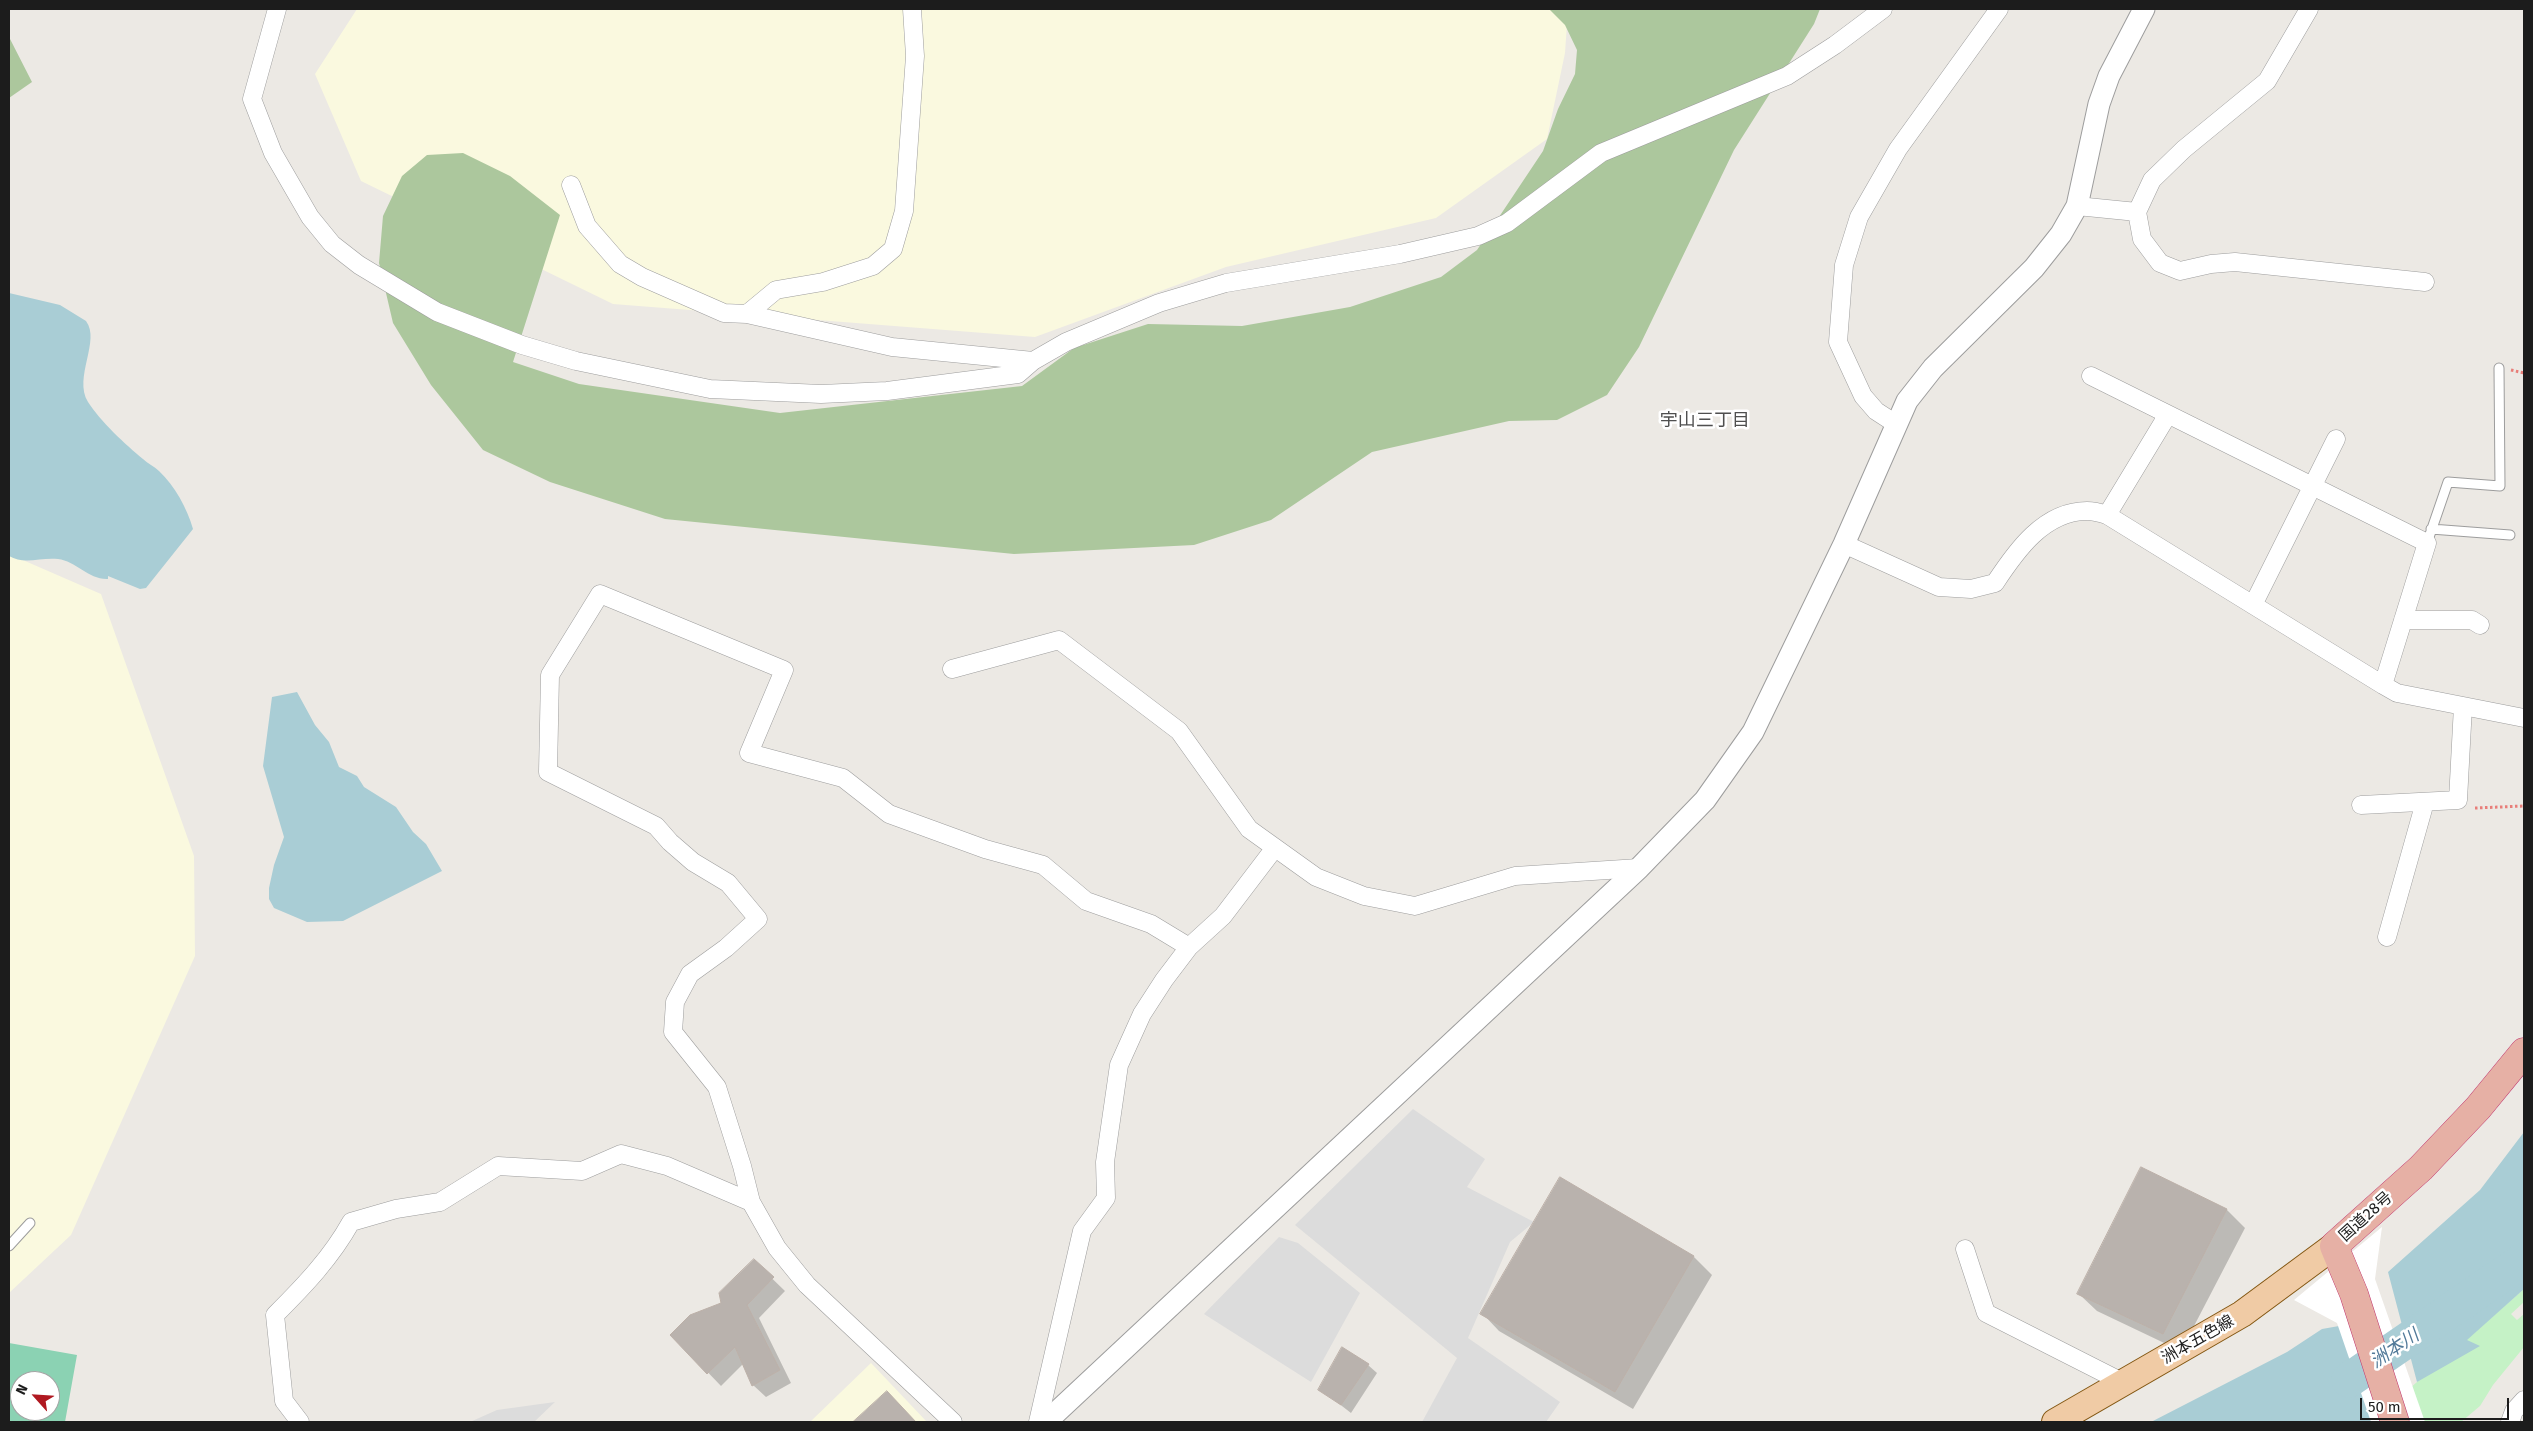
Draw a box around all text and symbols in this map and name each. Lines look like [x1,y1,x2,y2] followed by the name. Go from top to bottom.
[1660,410,1750,432] district label: 宇山三丁目
[2336,1188,2396,1246] street label: 国道28号
[2159,1312,2237,1368] street label: 洲本五色線
[2367,1325,2423,1373] water label: 洲本川
[10,1371,60,1421] north arrow
[12,1382,32,1398] text: N
[2363,1388,2512,1420] scale bar
[2368,1398,2401,1416] text: 50 m

